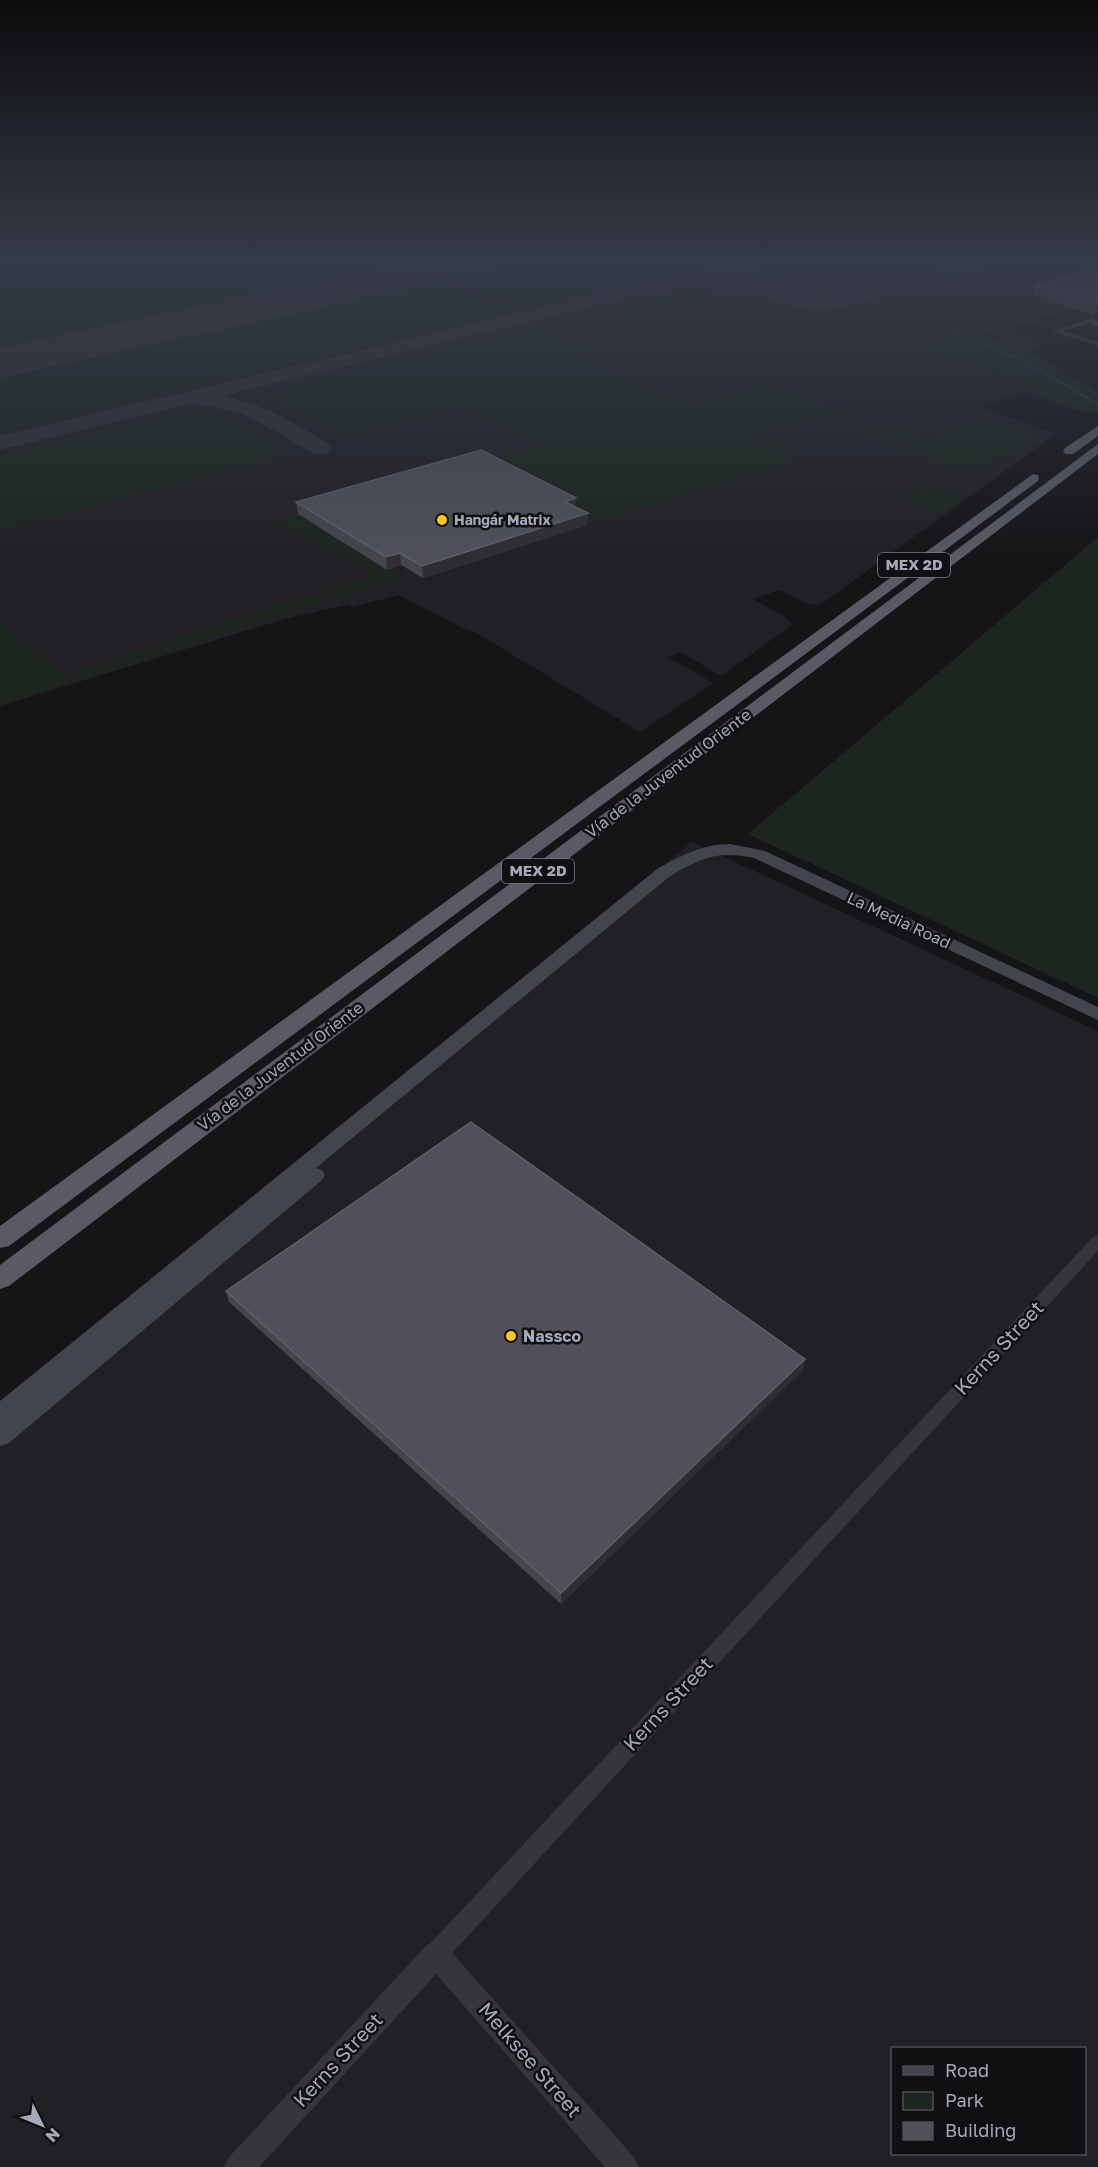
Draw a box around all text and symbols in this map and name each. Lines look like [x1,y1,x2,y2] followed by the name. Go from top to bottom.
[454,511,551,528] place label: Hangár Matrix
[435,513,449,527] marker: Hangár Matrix
[878,553,950,577] road number: MEX 2D
[581,704,755,842] street label: Vía de la Juventud Oriente
[502,859,574,883] road number: MEX 2D
[844,887,954,953] street label: La Media Road
[193,997,367,1135] street label: Vía de la Juventud Oriente
[949,1295,1048,1399] street label: Kerns Street
[523,1326,582,1346] place label: Nassco
[504,1329,518,1343] marker: Nassco
[618,1651,717,1755] street label: Kerns Street
[474,1997,587,2122] street label: Melksee Street
[288,2007,387,2111] street label: Kerns Street
[891,2047,1086,2155] legend
[945,2059,989,2081] text: Road
[945,2089,984,2111] text: Park
[12,2095,72,2155] north arrow
[945,2119,1016,2141] text: Building
[42,2124,64,2147] text: N

